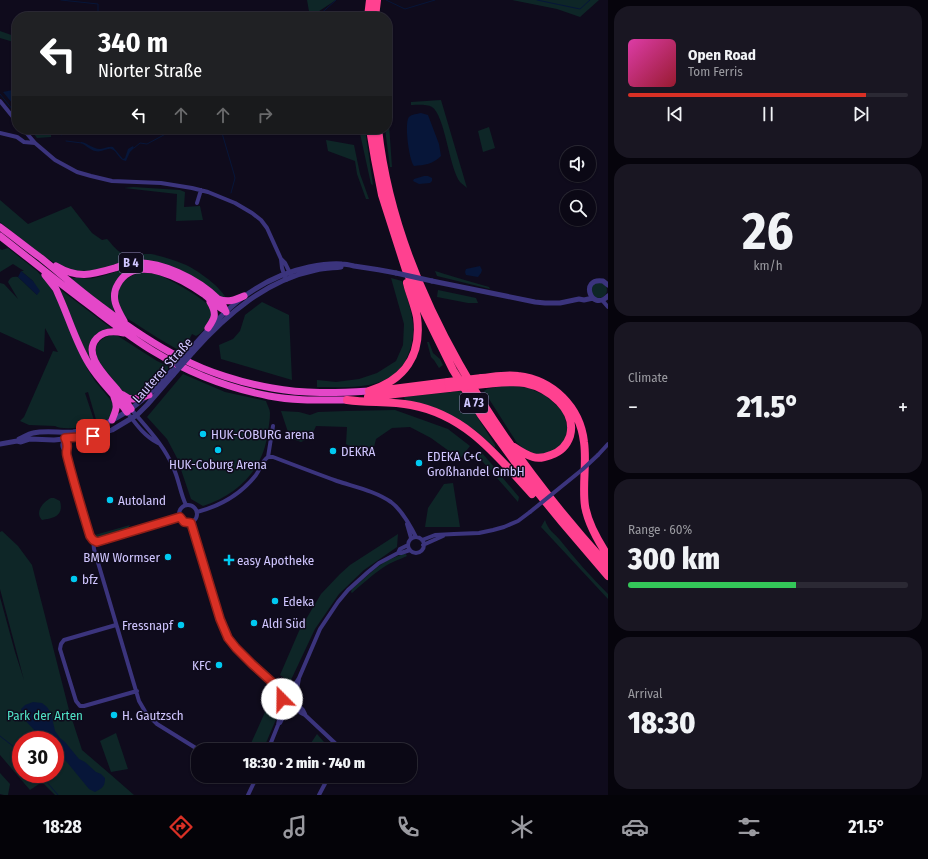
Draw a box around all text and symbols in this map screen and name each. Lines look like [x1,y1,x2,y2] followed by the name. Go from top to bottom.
[98,26,168,59] text: 340 m
[32,28,84,80] icon: left
[688,46,756,64] text: Open Road
[98,60,202,82] text: Niorter Straße
[688,64,743,79] text: Tom Ferris
[664,103,686,125] icon: previous
[757,103,779,125] icon: pause
[850,103,872,125] icon: next
[128,104,150,126] icon: left
[170,104,192,126] icon: ahead
[212,104,234,126] icon: ahead
[254,104,276,126] icon: right
[560,146,596,226] map controls
[560,146,596,182] button: sound
[560,190,596,226] button: search
[742,200,794,263] text: 26
[119,253,143,273] road number: B 4
[754,258,783,273] text: km/h
[129,335,195,406] street label: Lauterer Straße
[628,370,668,385] text: Climate
[737,389,799,425] text: 21.5°
[460,393,488,413] road number: A 73
[628,394,638,421] text: −
[898,394,908,421] text: +
[76,419,110,453] pin
[82,425,104,447] icon: arrive
[211,427,315,442] place label: HUK-COBURG arena
[198,429,208,439] marker: HUK-COBURG arena
[341,444,376,459] place label: DEKRA
[213,445,223,455] marker: HUK-Coburg Arena
[328,446,338,456] marker: DEKRA
[427,449,525,479] place label: EDEKA C+C Großhandel GmbH
[169,457,267,472] place label: HUK-Coburg Arena
[414,458,424,468] marker: EDEKA C+C Großhandel GmbH
[118,493,166,508] place label: Autoland
[105,495,115,505] marker: Autoland
[628,522,692,537] text: Range · 60%
[628,541,720,577] text: 300 km
[83,550,160,565] place label: BMW Wormser
[163,552,173,562] marker: BMW Wormser
[237,553,314,568] place label: easy Apotheke
[224,555,234,565] marker: easy Apotheke
[82,572,98,587] place label: bfz
[69,574,79,584] marker: bfz
[283,594,314,609] place label: Edeka
[270,596,280,606] marker: Edeka
[262,616,306,631] place label: Aldi Süd
[122,618,174,633] place label: Fressnapf
[249,618,259,628] marker: Aldi Süd
[176,620,186,630] marker: Fressnapf
[192,658,211,673] place label: KFC
[214,660,224,670] marker: KFC
[261,678,303,720] position arrow
[628,686,662,701] text: Arrival
[628,705,696,741] text: 18:30
[7,708,83,723] park label: Park der Arten
[122,708,184,723] place label: H. Gautzsch
[109,710,119,720] marker: H. Gautzsch
[12,731,64,783] speed limit sign: 30
[243,754,365,772] text: 18:30 · 2 min · 740 m
[167,813,195,841] icon: directions
[281,813,309,841] icon: music
[394,813,422,841] icon: phone
[508,813,536,841] icon: climate
[621,813,649,841] icon: car
[735,813,763,841] icon: filters
[43,816,82,838] text: 18:28
[848,816,885,838] text: 21.5°

